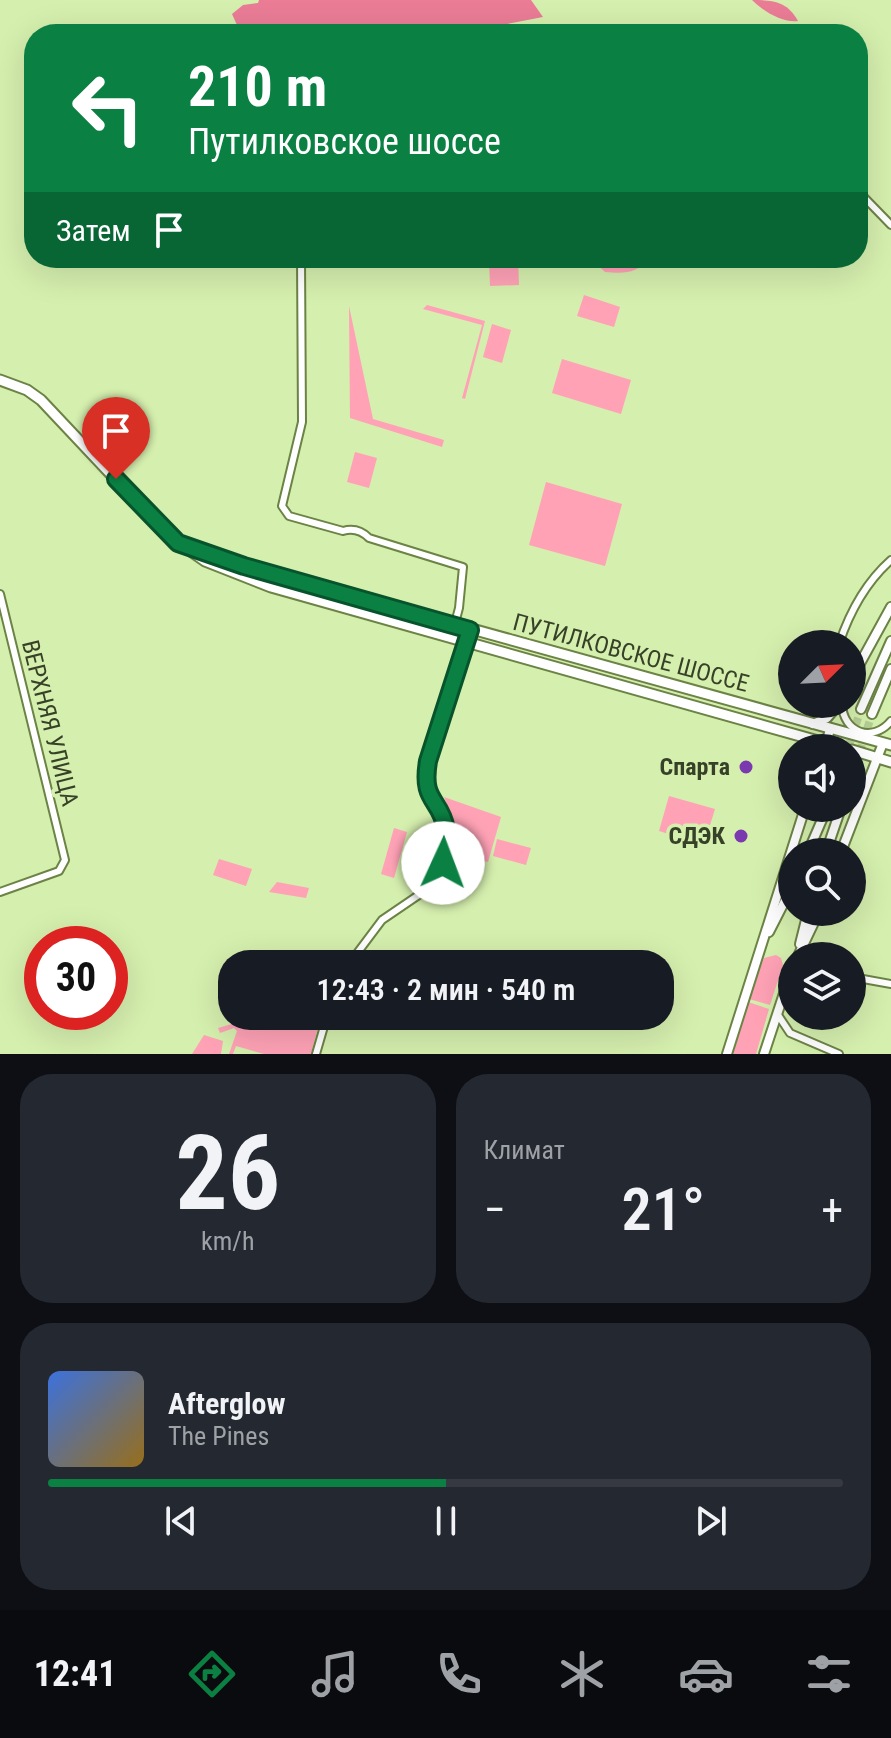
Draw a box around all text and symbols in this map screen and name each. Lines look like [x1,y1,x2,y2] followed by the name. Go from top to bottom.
[188,54,327,120] text: 210 m
[56,56,160,160] icon: left
[188,121,501,163] text: Путилковское шоссе
[147,208,191,252] icon: arrive
[56,213,131,248] text: Затем
[82,397,150,479] pin
[94,409,138,453] icon: arrive
[510,608,752,698] street label: ПУТИЛКОВСКОЕ ШОССЕ
[778,630,866,718] north arrow
[778,630,866,1030] map controls
[16,637,84,809] street label: ВЕРХНЯЯ УЛИЦА
[778,734,866,822] button: sound
[660,753,730,781] place label: Спарта
[737,758,755,776] marker: Спарта
[401,821,485,905] position arrow
[668,822,725,850] place label: СДЭК
[732,827,750,845] marker: СДЭК
[778,838,866,926] button: search
[24,926,128,1030] speed limit sign: 30
[778,942,866,1030] button: layers
[317,972,575,1007] text: 12:43 · 2 мин · 540 m
[175,1113,280,1234] text: 26
[484,1135,565,1165] text: Климат
[622,1174,705,1245] text: 21°
[484,1184,506,1236] text: −
[821,1184,843,1236] text: +
[201,1226,255,1256] text: km/h
[168,1386,286,1421] text: Afterglow
[168,1421,269,1451] text: The Pines
[159,1499,203,1543] icon: previous
[424,1499,468,1543] icon: pause
[689,1499,733,1543] icon: next
[184,1646,240,1702] icon: directions
[307,1646,363,1702] icon: music
[431,1646,487,1702] icon: phone
[554,1646,610,1702] icon: climate
[678,1646,734,1702] icon: car
[801,1646,857,1702] icon: filters
[34,1653,116,1695] text: 12:41

